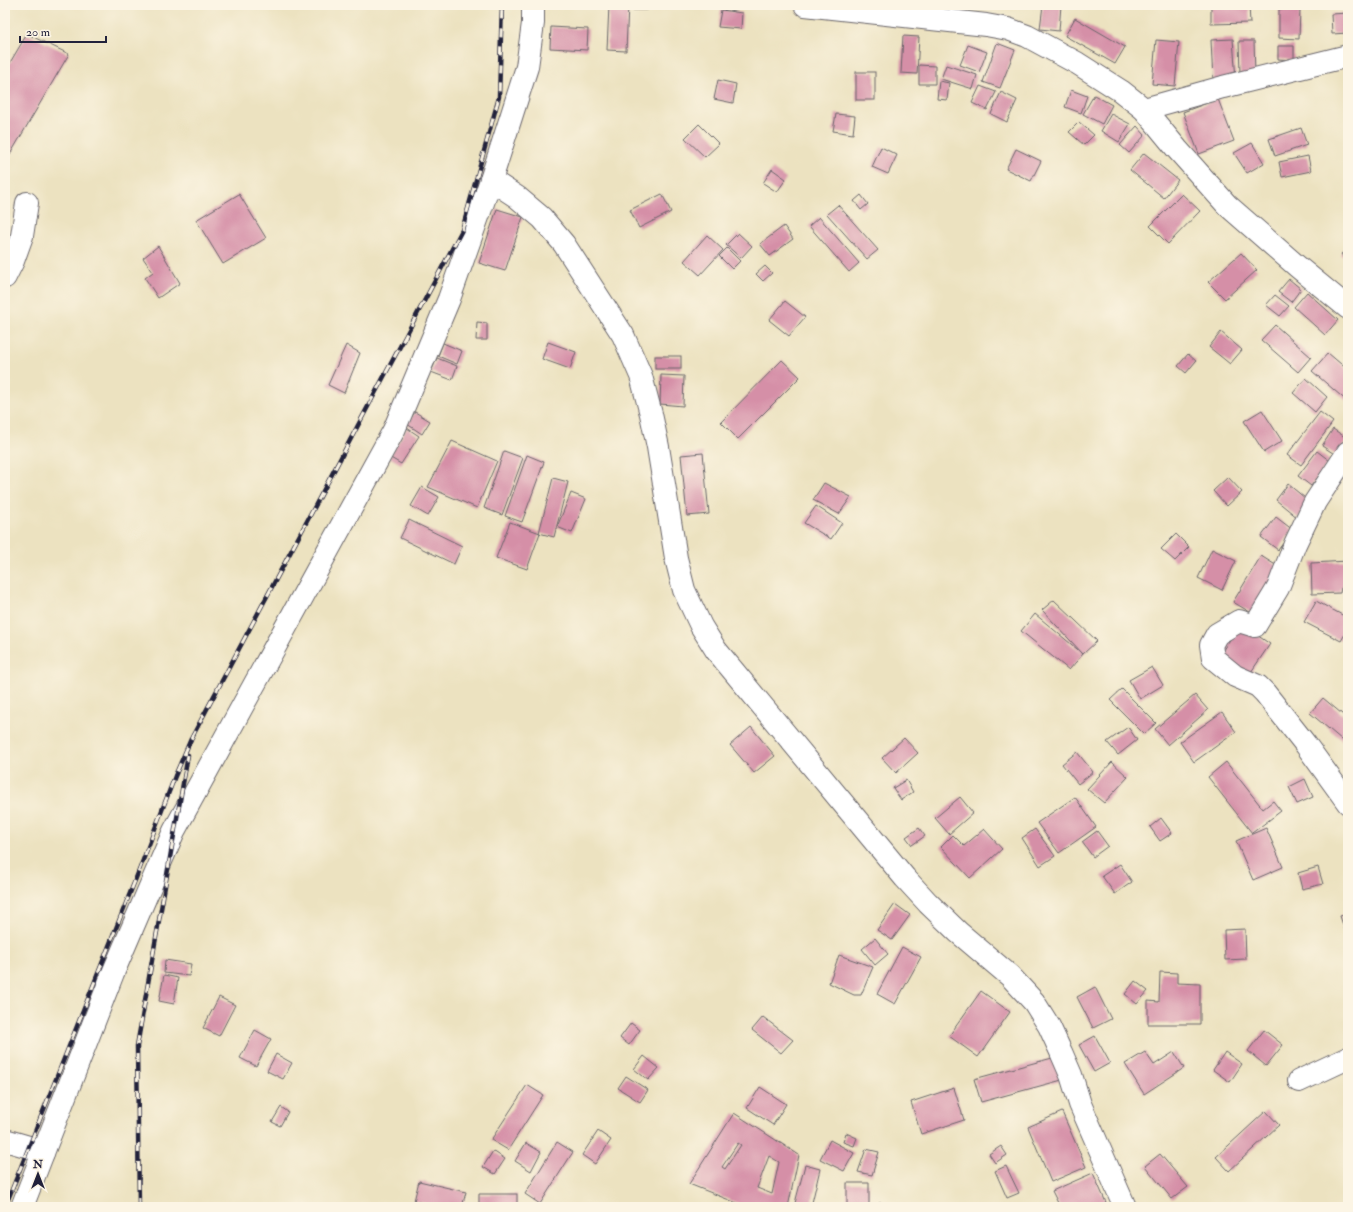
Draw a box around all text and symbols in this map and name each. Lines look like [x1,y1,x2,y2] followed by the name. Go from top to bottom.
[20,18,106,44] scale bar
[26,25,51,40] text: 20 m
[18,1154,58,1194] north arrow
[32,1158,44,1171] text: N

